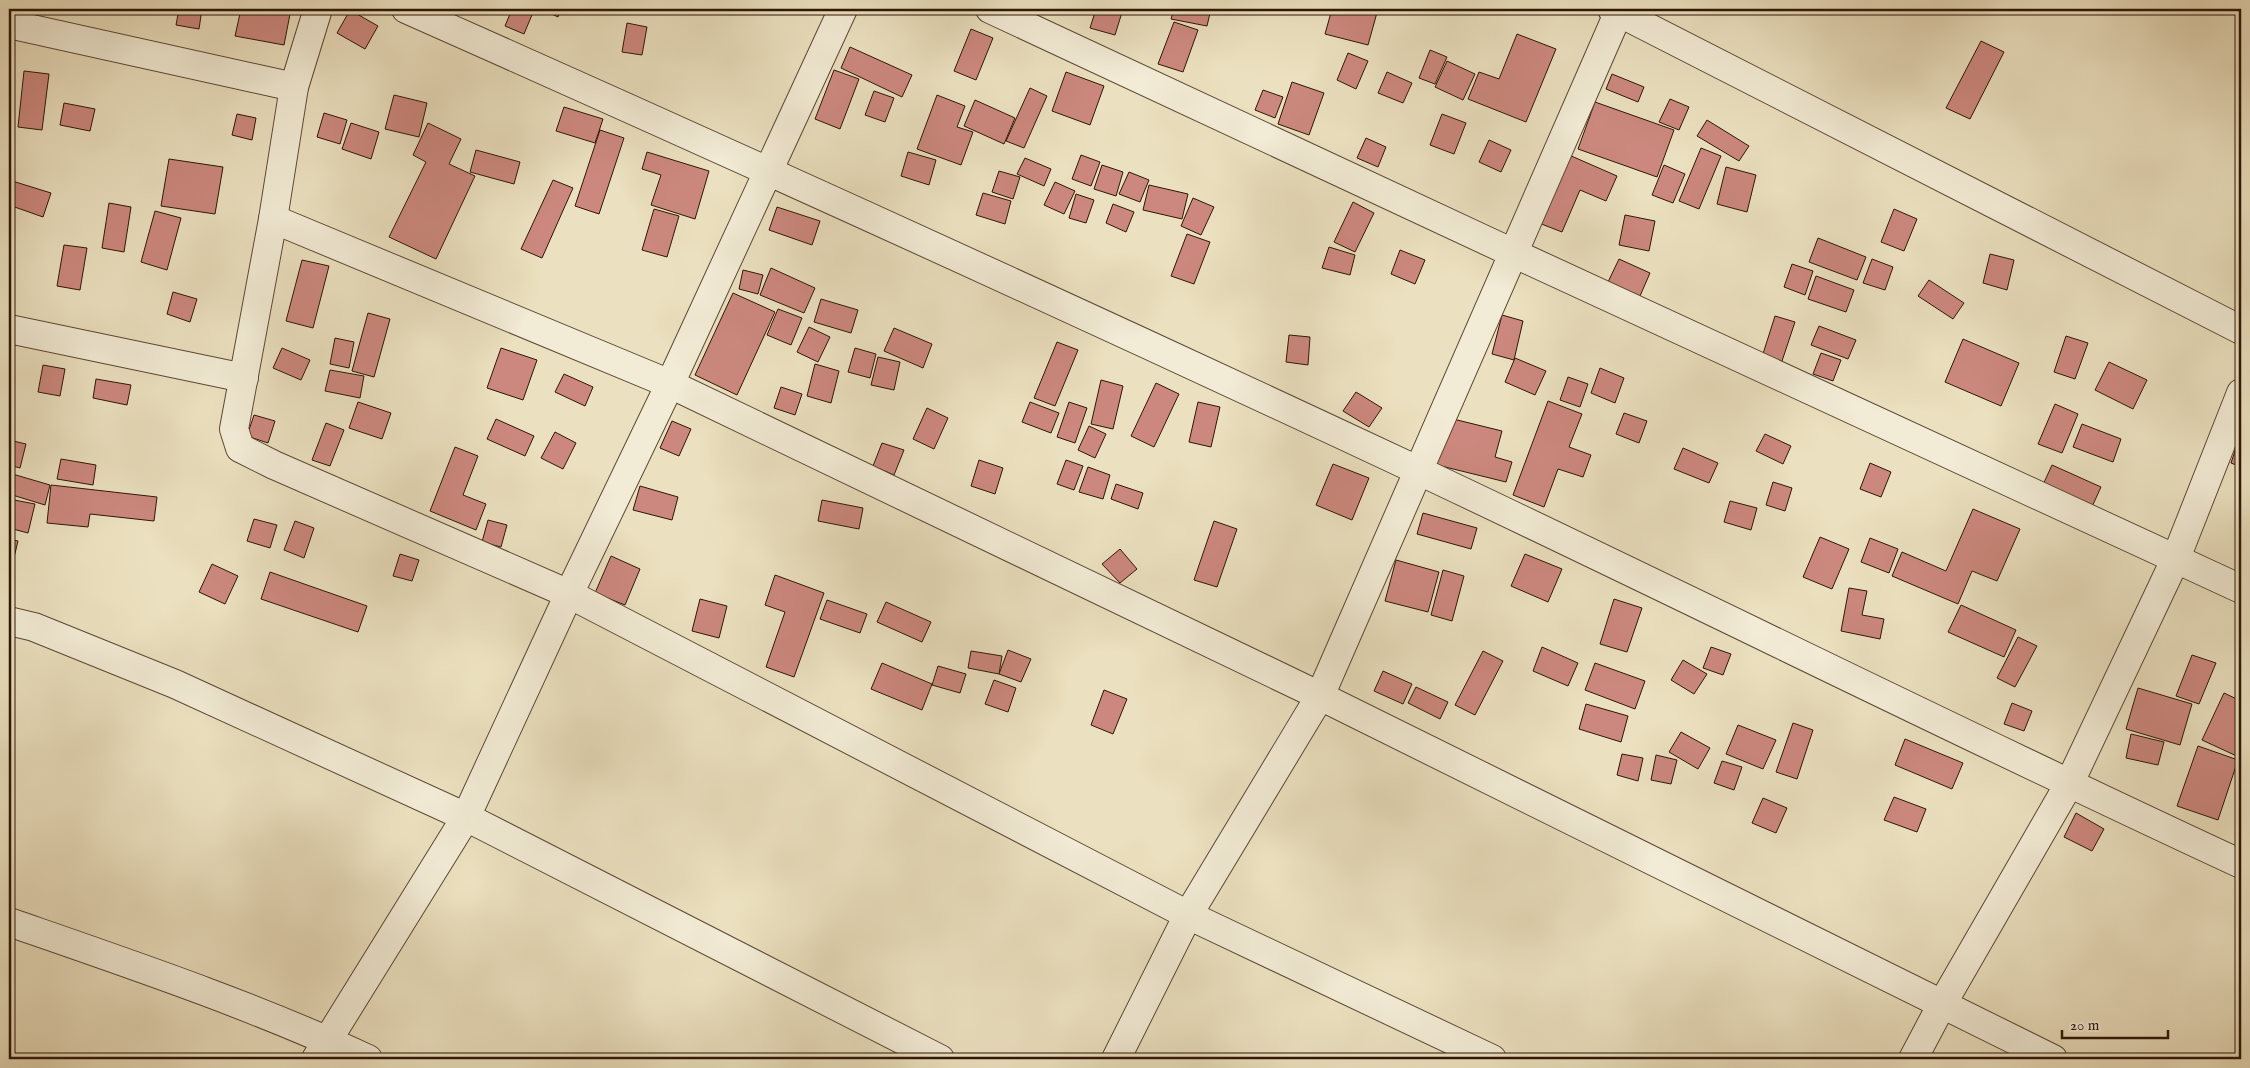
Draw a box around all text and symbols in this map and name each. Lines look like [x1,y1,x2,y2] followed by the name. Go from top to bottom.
[2062,1008,2169,1040] scale bar
[2070,1016,2100,1035] text: 20 m

